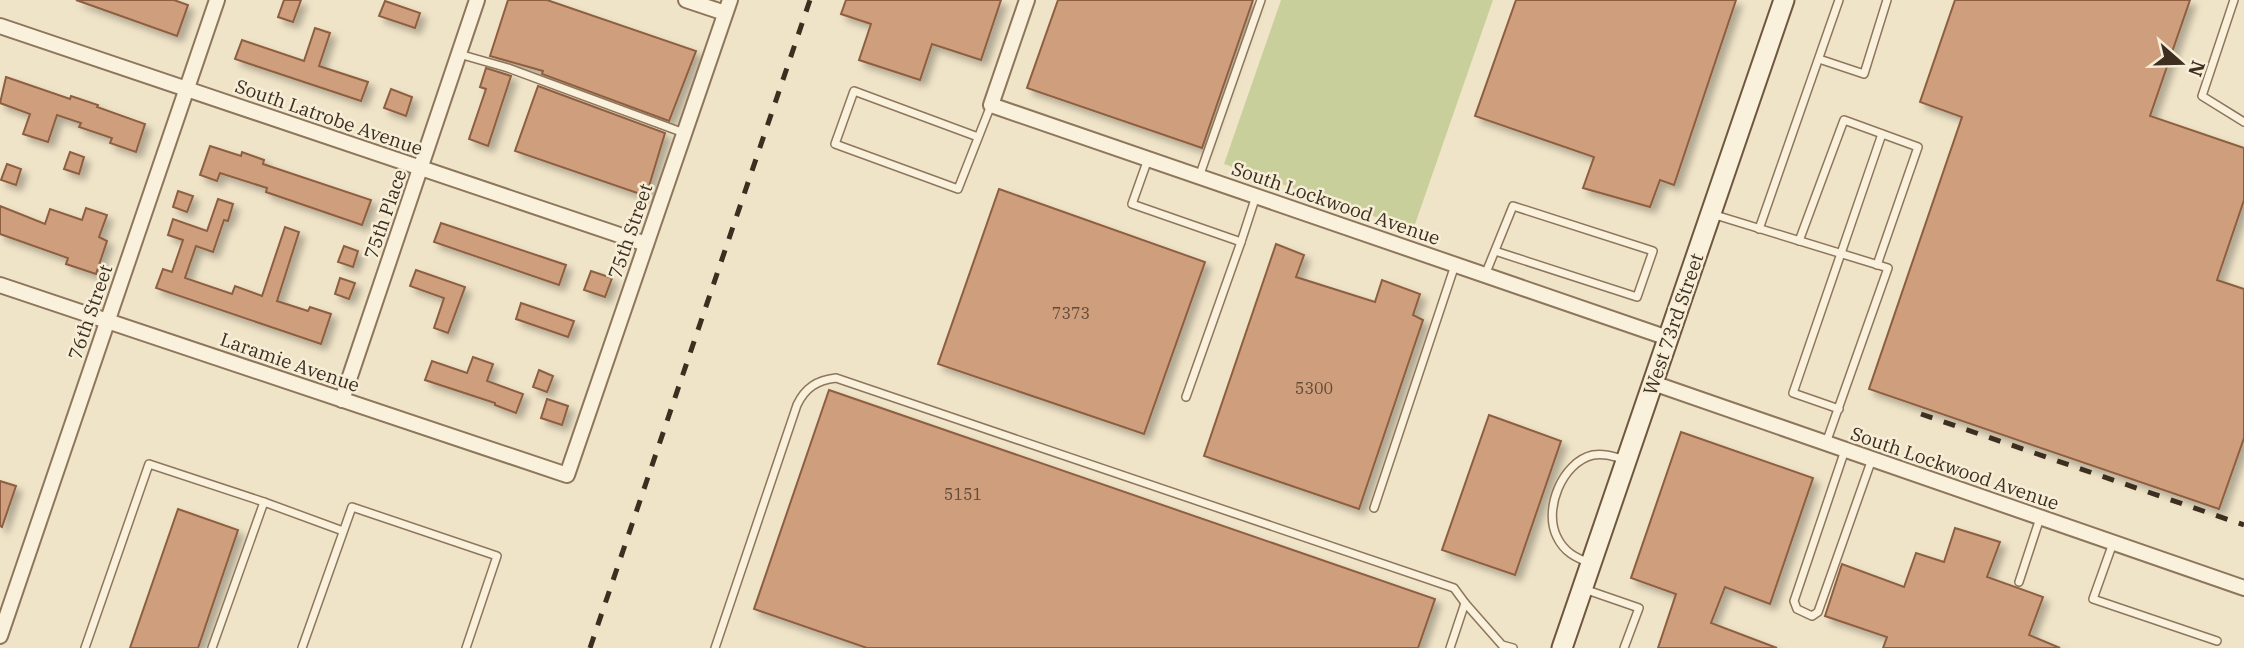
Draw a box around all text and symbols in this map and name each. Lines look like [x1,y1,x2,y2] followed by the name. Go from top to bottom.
[2146,28,2216,98] north arrow
[2183,58,2211,80] text: N
[232,74,426,160] street label: South Latrobe Avenue
[1229,156,1443,250] street label: South Lockwood Avenue
[358,166,412,262] street label: 75th Place
[603,180,658,282] street label: 75th Street
[1637,250,1709,398] street label: West 73rd Street
[63,261,118,363] street label: 76th Street
[1052,303,1090,323] house number: 7373
[217,327,363,397] street label: Laramie Avenue
[1295,378,1333,398] house number: 5300
[1848,421,2062,515] street label: South Lockwood Avenue
[944,484,982,504] house number: 5151

